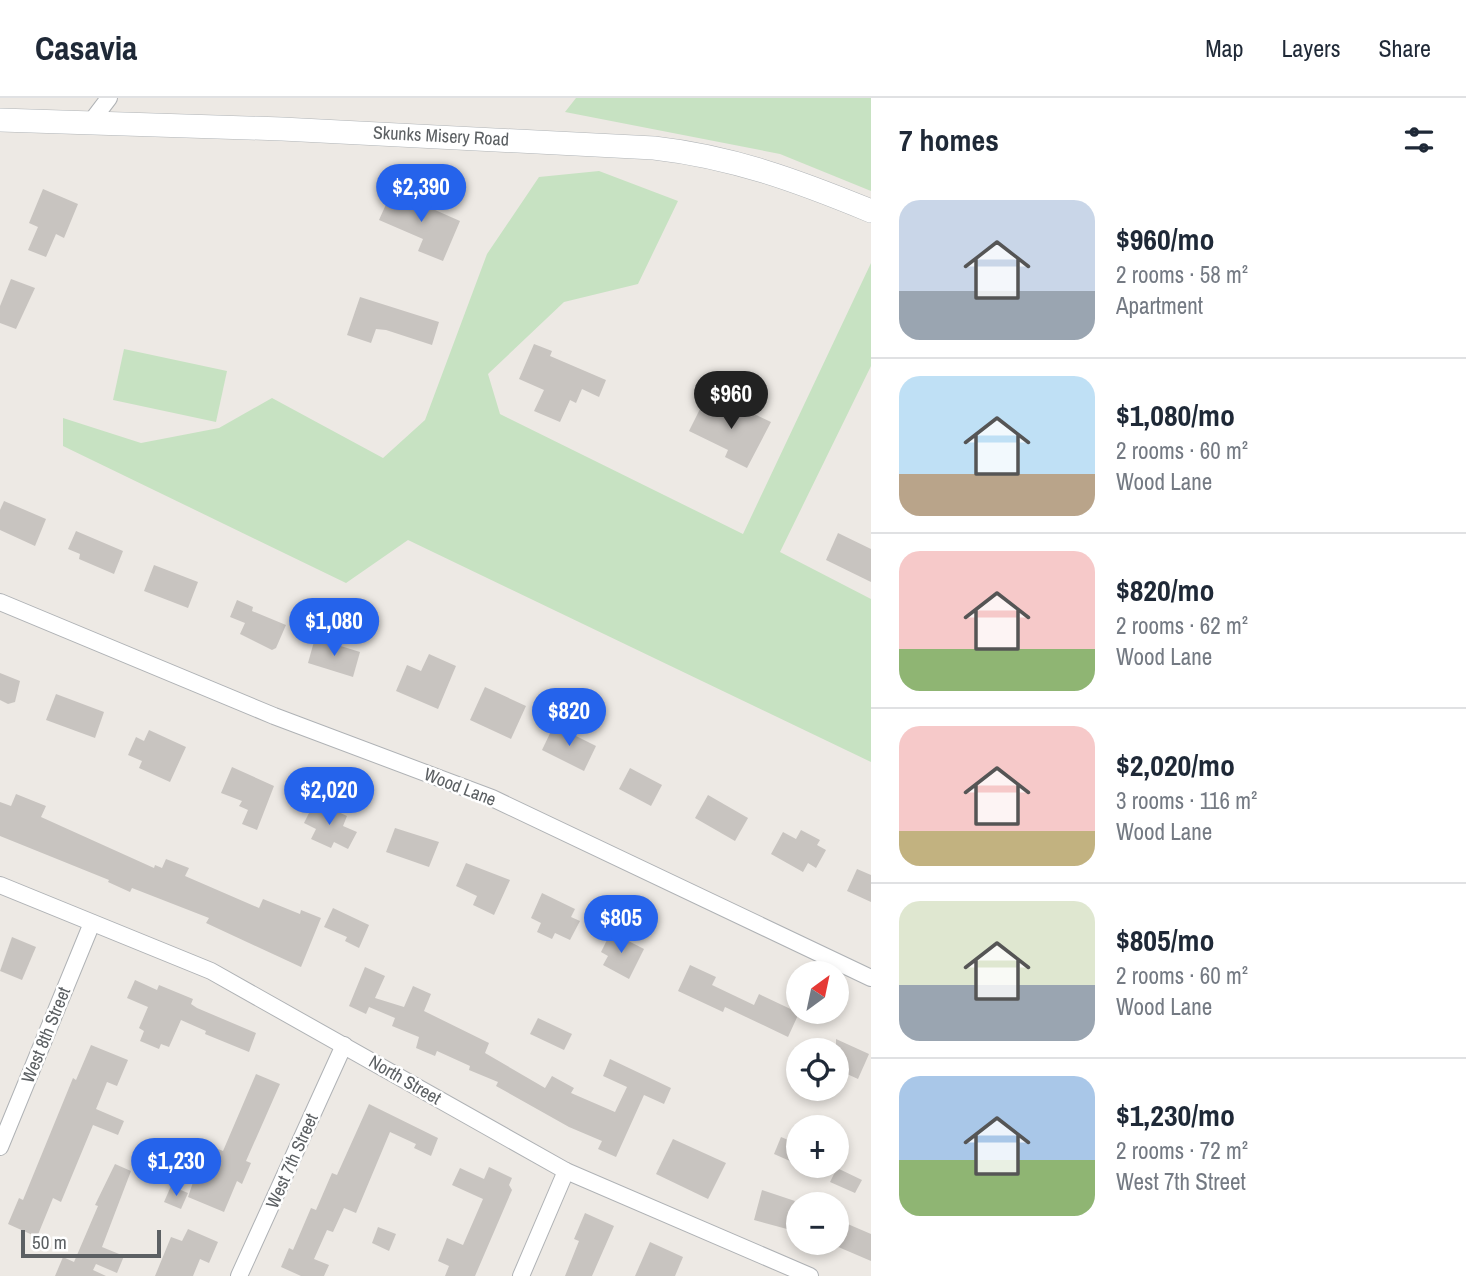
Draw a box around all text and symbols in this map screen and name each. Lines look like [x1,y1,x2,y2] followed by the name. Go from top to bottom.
[35,26,137,70] text: Casavia
[1205,32,1243,64] text: Map
[1281,32,1340,64] text: Layers
[1378,32,1431,64] text: Share
[372,119,510,152] street label: Skunks Misery Road
[899,120,999,160] text: 7 homes
[1400,121,1438,159] icon: filters
[364,164,478,224] pin: $2,390
[392,171,450,202] text: $2,390
[1116,219,1214,259] text: $960/mo
[955,228,1039,312] icon: home
[1116,259,1248,290] text: 2 rooms · 58 m²
[1116,290,1203,321] text: Apartment
[690,372,772,431] pin: $960
[710,378,752,409] text: $960
[1116,395,1235,435] text: $1,080/mo
[955,404,1039,488] icon: home
[1116,435,1248,466] text: 2 rooms · 60 m²
[1116,466,1212,497] text: Wood Lane
[1116,570,1214,610] text: $820/mo
[955,579,1039,663] icon: home
[277,598,391,658] pin: $1,080
[305,605,363,636] text: $1,080
[1116,610,1248,641] text: 2 rooms · 62 m²
[1116,641,1212,672] text: Wood Lane
[528,688,610,748] pin: $820
[548,695,590,726] text: $820
[1116,745,1235,785] text: $2,020/mo
[955,754,1039,838] icon: home
[421,761,500,812] street label: Wood Lane
[272,768,386,827] pin: $2,020
[300,774,358,805] text: $2,020
[1116,785,1257,816] text: 3 rooms · 116 m²
[1116,816,1212,847] text: Wood Lane
[580,896,662,955] pin: $805
[600,902,642,933] text: $805
[1116,920,1214,960] text: $805/mo
[955,929,1039,1013] icon: home
[1116,960,1248,991] text: 2 rooms · 60 m²
[786,961,849,1024] north arrow
[786,961,849,1255] map controls
[15,983,76,1087] street label: West 8th Street
[1116,991,1212,1022] text: Wood Lane
[786,1038,849,1101] button: locate
[365,1049,446,1110] street label: North Street
[1116,1095,1235,1135] text: $1,230/mo
[955,1104,1039,1188] icon: home
[259,1109,324,1212] street label: West 7th Street
[786,1115,849,1178] button: +
[1116,1135,1248,1166] text: 2 rooms · 72 m²
[119,1138,233,1198] pin: $1,230
[147,1145,205,1176] text: $1,230
[1116,1166,1246,1197] text: West 7th Street
[786,1192,849,1255] button: −
[21,1227,161,1259] scale bar
[32,1229,67,1255] text: 50 m

